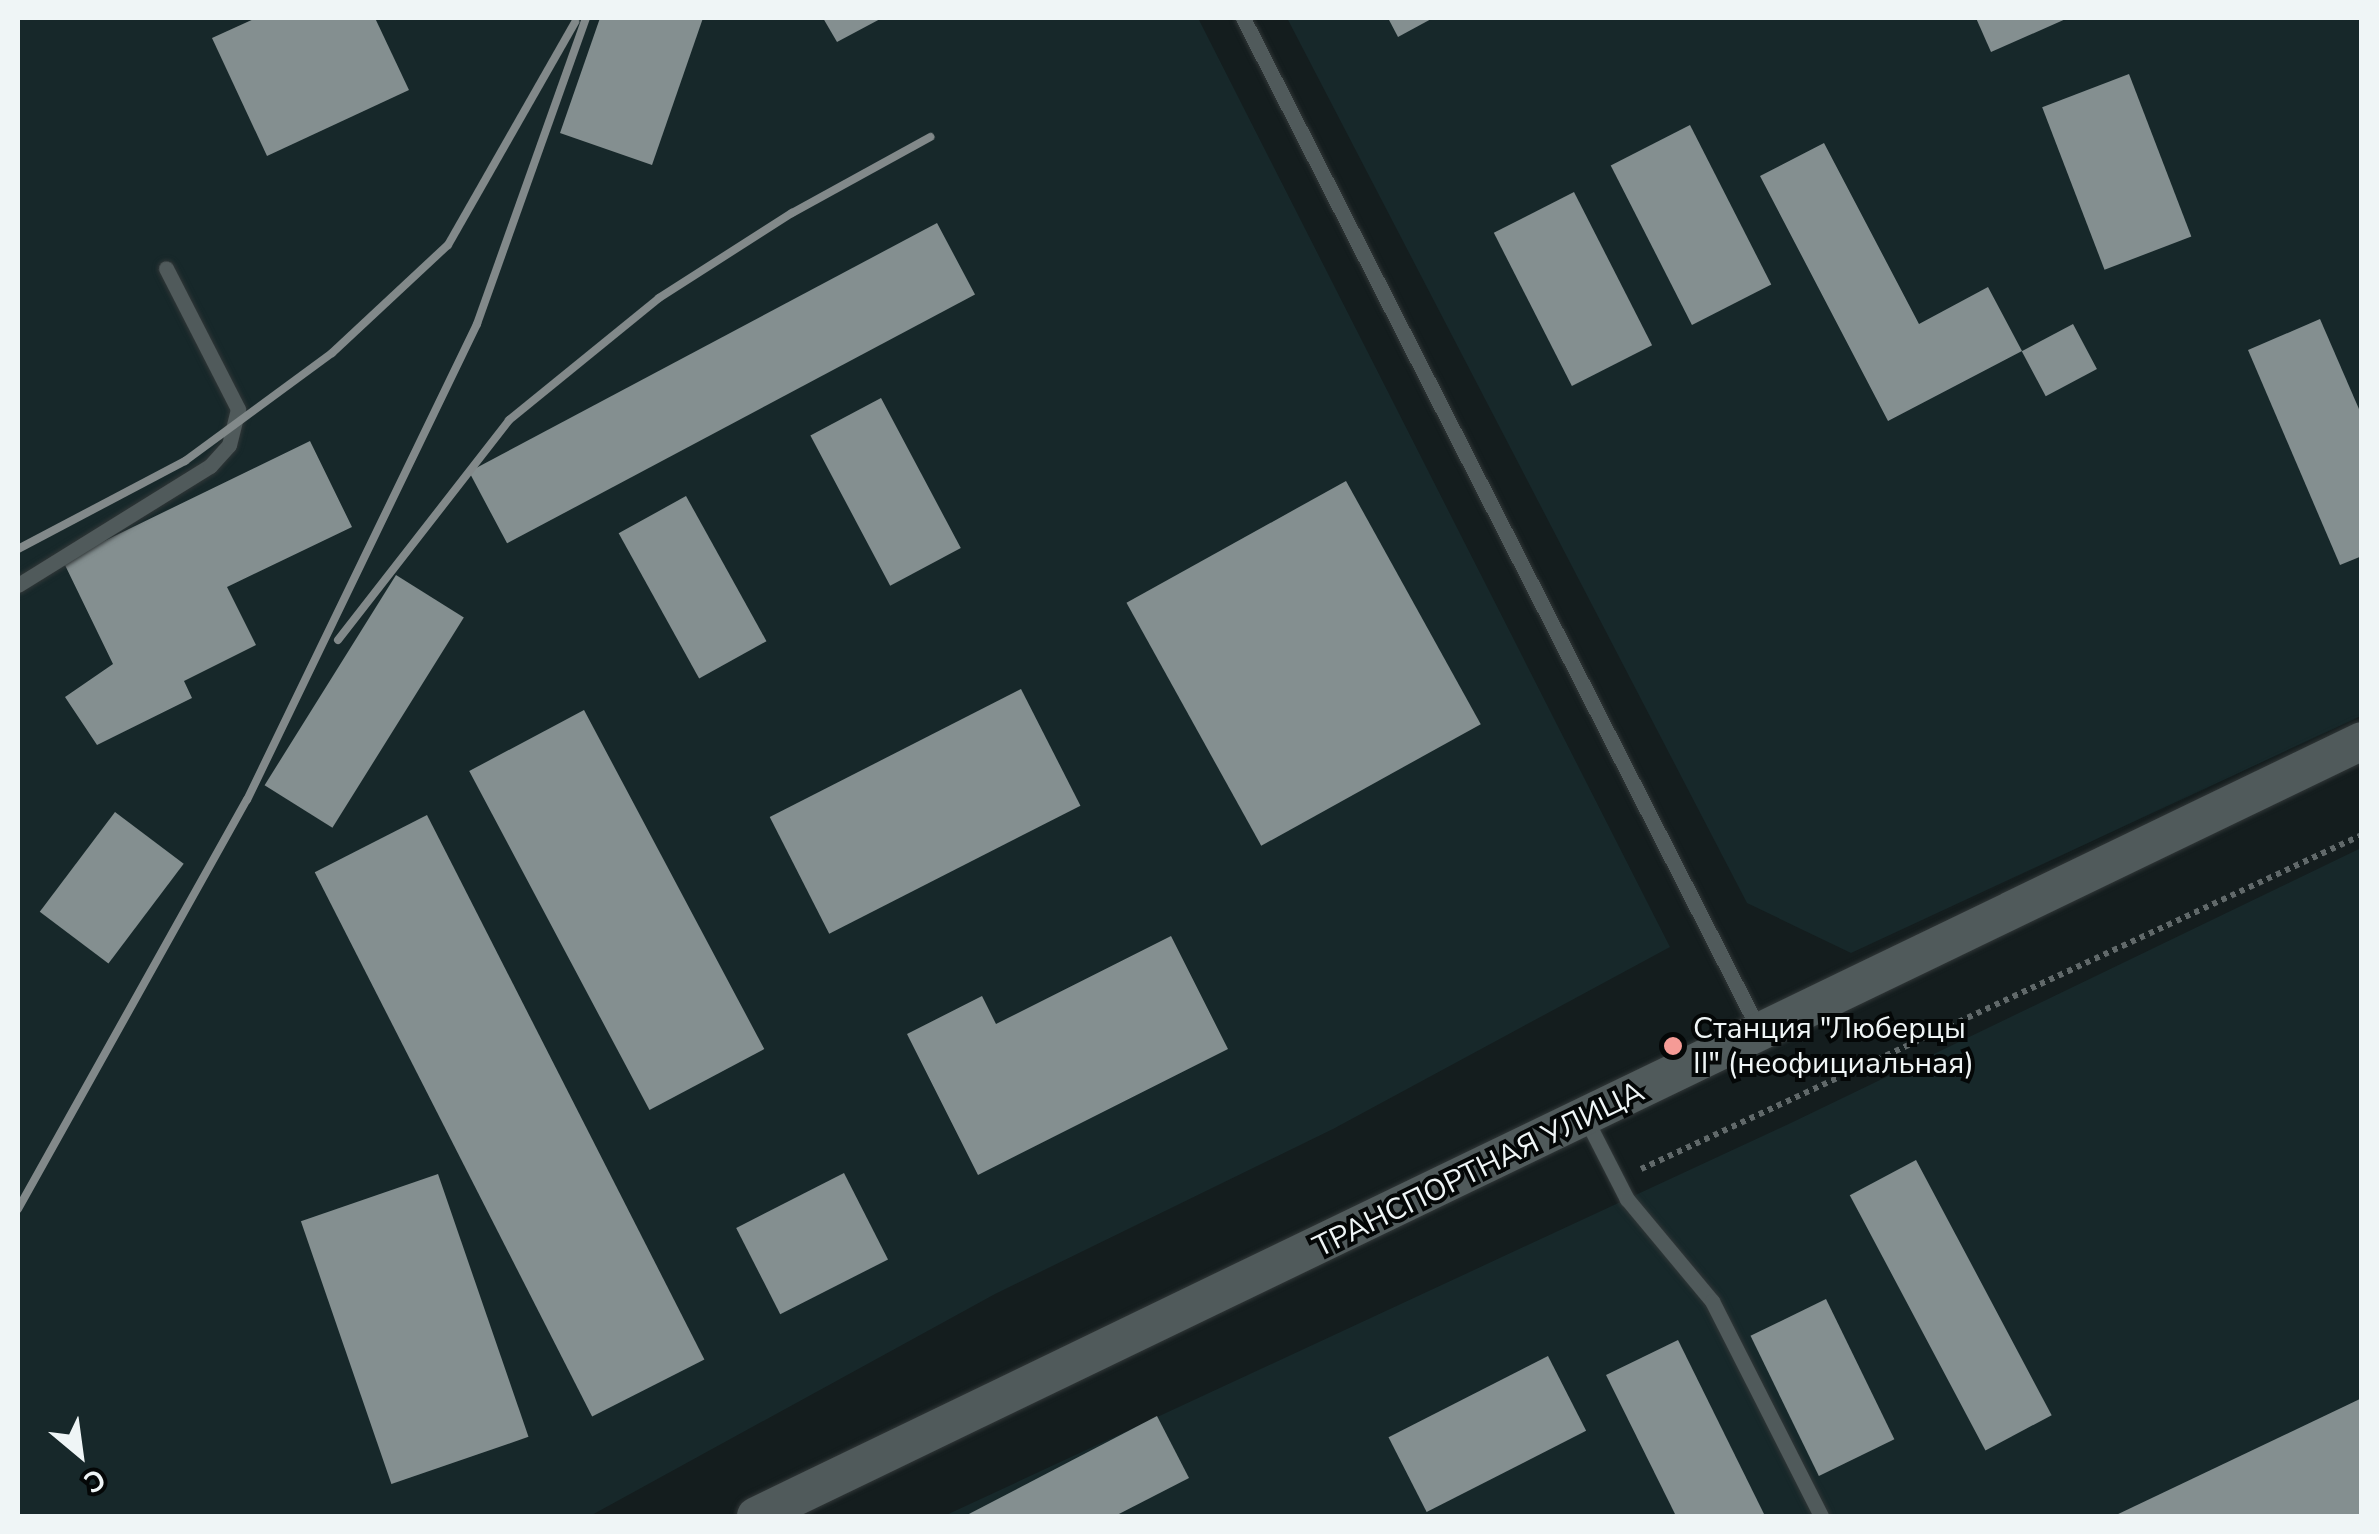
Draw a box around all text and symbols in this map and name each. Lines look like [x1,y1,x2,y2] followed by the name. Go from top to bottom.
[1693,1011,1974,1082] place label: Станция "Люберцы II" (неофициальная)
[1662,1035,1684,1057] marker: Станция "Люберцы II" (неофициальная)
[1308,1074,1650,1266] street label: ТРАНСПОРТНАЯ УЛИЦА
[30,1404,130,1504] north arrow
[77,1459,112,1501] text: С

